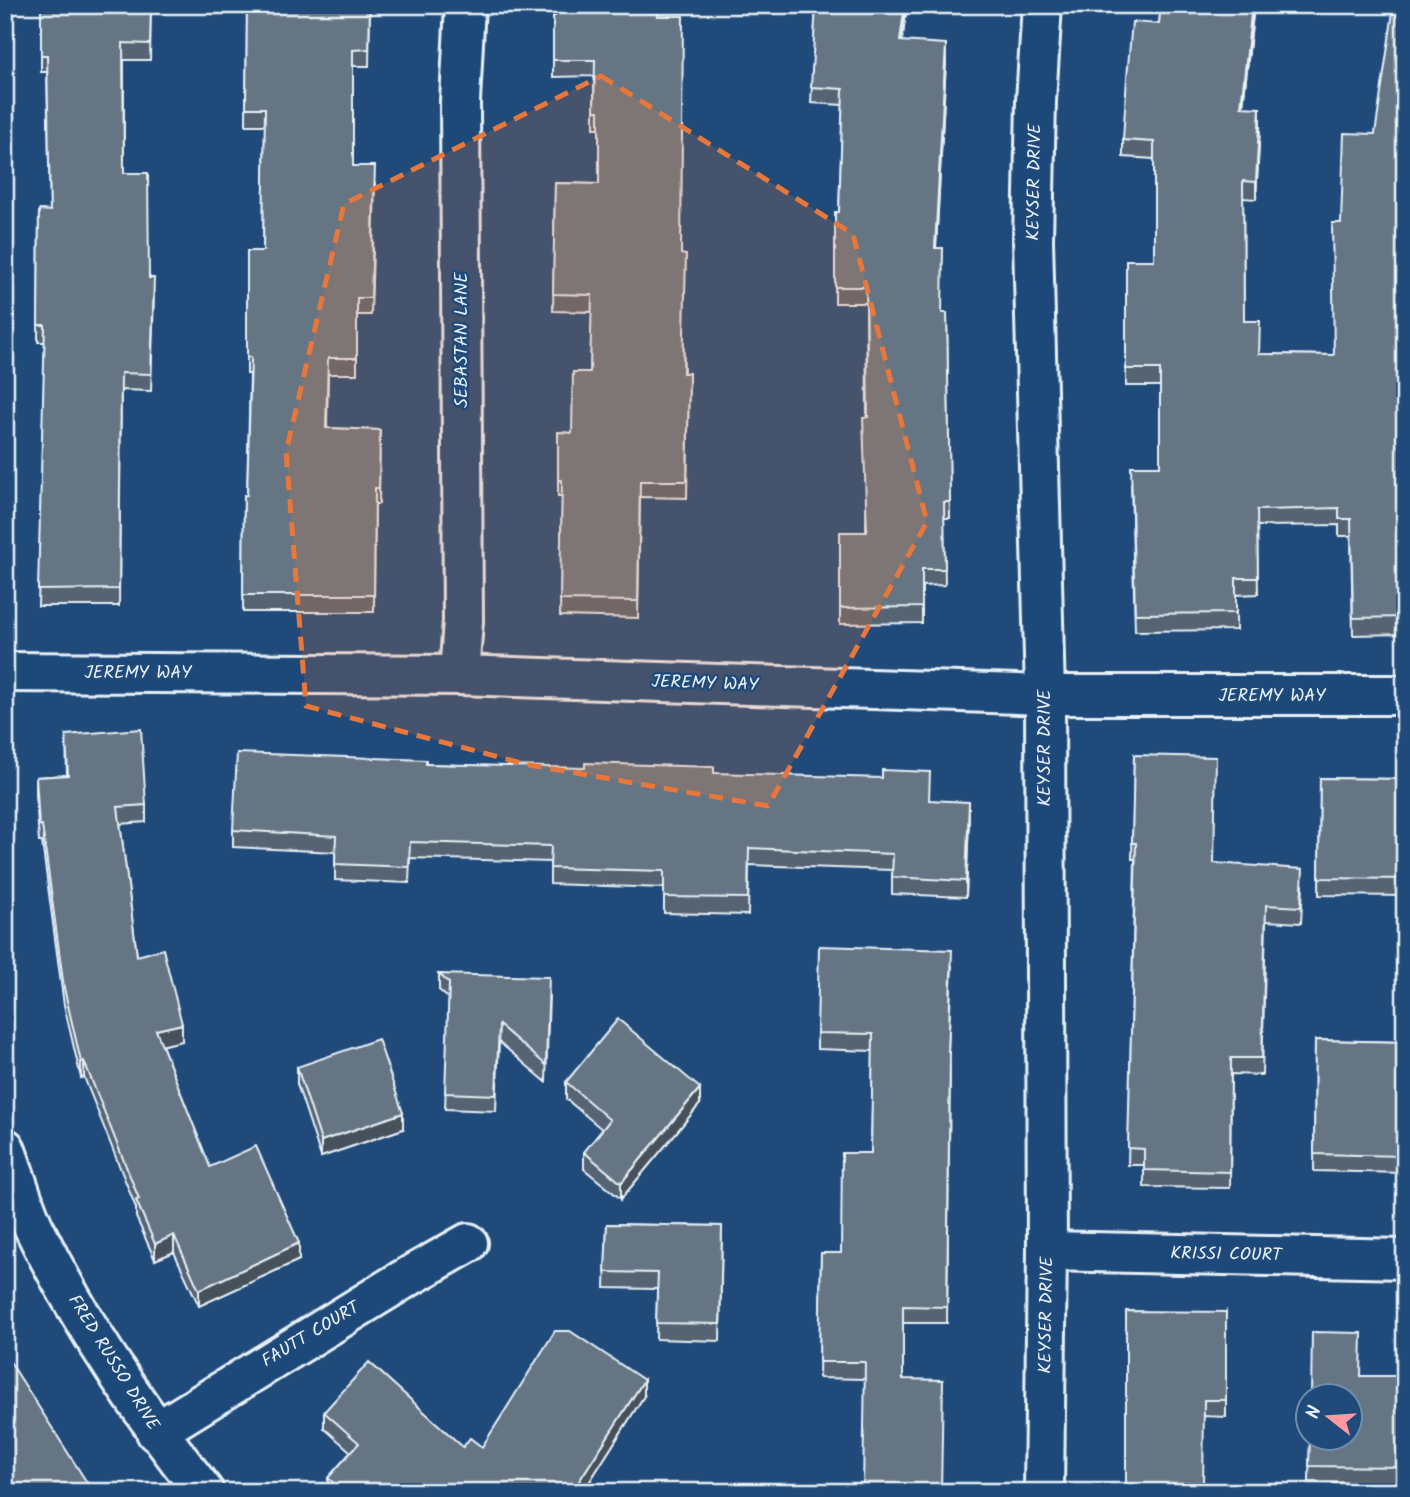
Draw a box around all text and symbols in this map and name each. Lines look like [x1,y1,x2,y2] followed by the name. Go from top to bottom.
[1019,123,1051,241] street label: KEYSER DRIVE
[448,272,477,408] street label: SEBASTAN LANE
[84,659,192,688] street label: JEREMY WAY
[651,668,760,700] street label: JEREMY WAY
[1218,682,1326,711] street label: JEREMY WAY
[1031,689,1060,807] street label: KEYSER DRIVE
[1170,1240,1283,1270] street label: KRISSI COURT
[1031,1256,1063,1374] street label: KEYSER DRIVE
[59,1289,167,1437] street label: FRED RUSSO DRIVE
[256,1293,367,1376] street label: FAUTT COURT
[1294,1382,1364,1452] north arrow
[1299,1402,1331,1423] text: N

